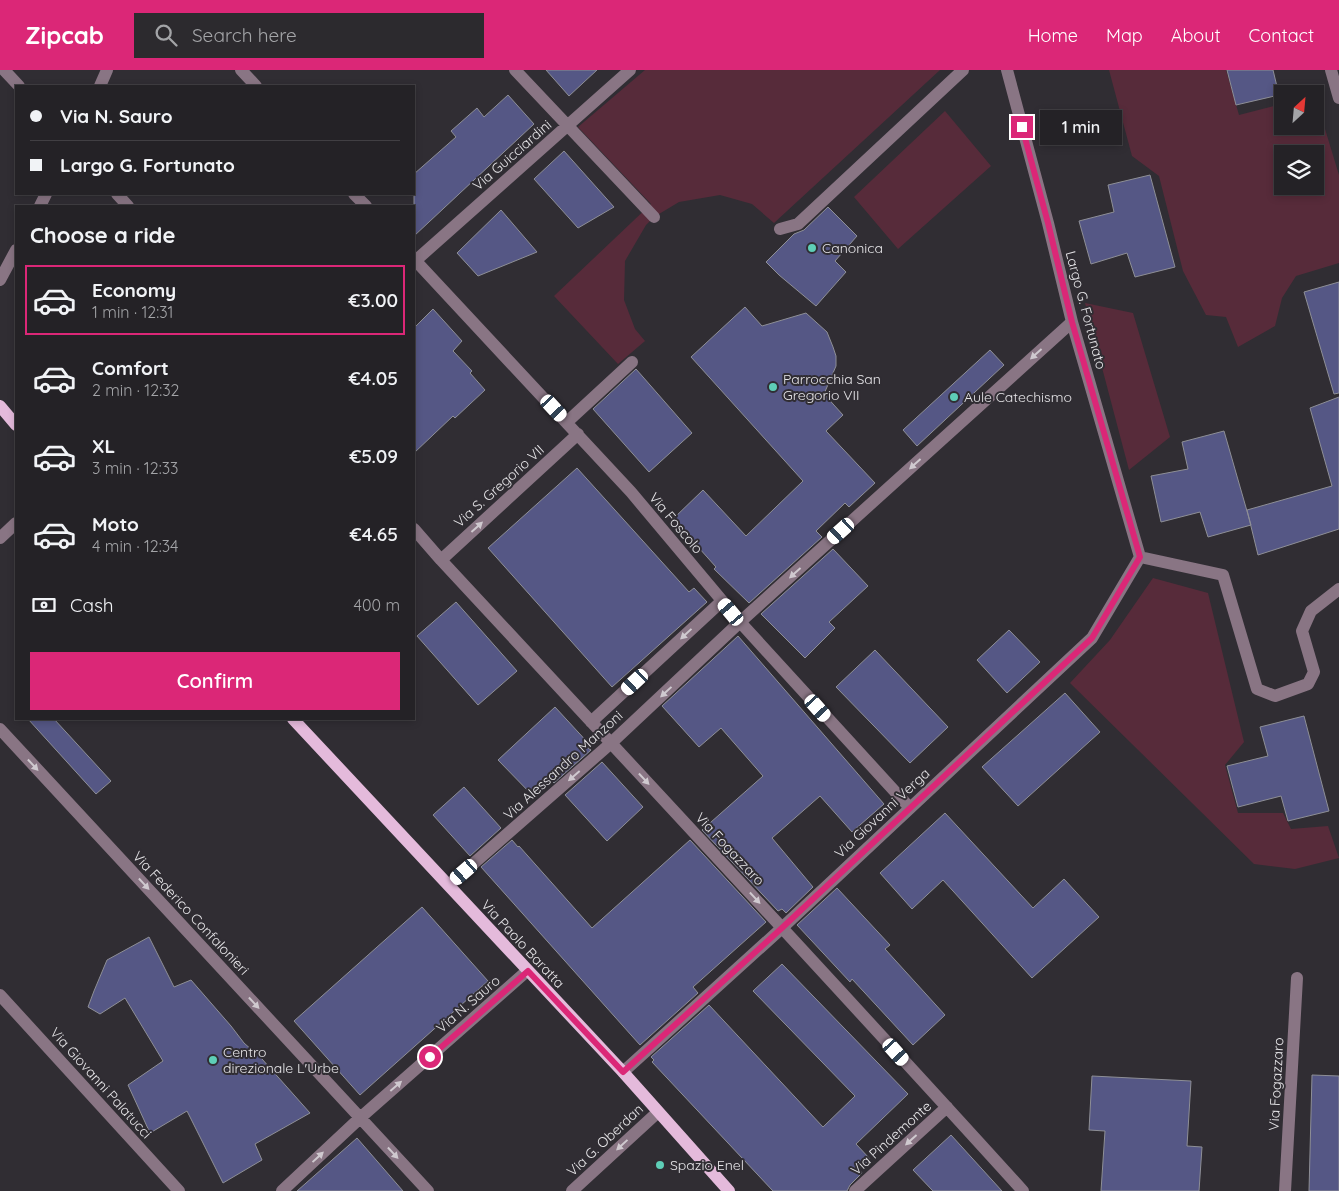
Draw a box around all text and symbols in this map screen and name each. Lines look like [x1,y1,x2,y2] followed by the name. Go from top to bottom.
[134,13,484,58] search box
[25,20,104,50] text: Zipcab
[152,21,180,49] icon: search
[192,23,297,47] text: Search here
[1028,24,1078,47] text: Home
[1106,24,1143,47] text: Map
[1171,24,1221,47] text: About
[1249,24,1314,47] text: Contact
[1274,85,1324,135] north arrow
[1274,85,1324,195] map controls
[60,104,173,128] text: Via N. Sauro
[1040,110,1122,144] callout: 1 min
[469,116,555,194] street label: Via Guicciardini
[1011,116,1033,138] route end
[1062,117,1100,137] text: 1 min
[1274,145,1324,195] button: layers
[60,153,235,177] text: Largo G. Fortunato
[30,221,175,249] text: Choose a ride
[822,239,883,257] place label: Canonica
[806,242,818,254] marker: Canonica
[1062,249,1110,371] street label: Largo G. Fortunato
[32,278,77,323] icon: car
[92,278,176,302] text: Economy
[348,288,398,312] text: €3.00
[92,302,174,322] text: 1 min · 12:31
[1029,349,1042,360] one-way arrow
[32,356,77,401] icon: car
[92,356,169,380] text: Comfort
[348,366,398,390] text: €4.05
[783,370,881,404] place label: Parrocchia San Gregorio VII
[92,380,179,400] text: 2 min · 12:32
[767,381,779,393] marker: Parrocchia San Gregorio VII
[964,388,1072,406] place label: Aule Catechismo
[948,391,960,403] marker: Aule Catechismo
[538,392,569,424] car
[32,434,77,479] icon: car
[92,434,115,458] text: XL
[450,441,548,531] street label: Via S. Gregorio VII
[349,444,398,468] text: €5.09
[92,458,178,478] text: 3 min · 12:33
[909,458,922,469] one-way arrow
[645,489,707,557] street label: Via Foscolo
[32,512,77,557] icon: car
[92,512,139,536] text: Moto
[824,515,857,547] car
[470,521,482,533] one-way arrow
[350,522,398,546] text: €4.65
[92,536,179,556] text: 4 min · 12:34
[788,567,801,578] one-way arrow
[30,591,58,619] icon: cash
[70,593,114,617] text: Cash
[354,595,400,615] text: 400 m
[715,596,746,628] car
[681,628,693,640] one-way arrow
[30,652,400,710] button: Confirm
[618,666,651,698] car
[660,686,672,698] one-way arrow
[802,692,833,724] car
[500,707,626,823] street label: Via Alessandro Manzoni
[27,758,39,770] one-way arrow
[831,764,933,862] street label: Via Giovanni Verga
[567,770,580,781] one-way arrow
[638,773,650,785] one-way arrow
[692,809,768,889] street label: Via Fogazzaro
[129,847,253,979] street label: Via Federico Confalonieri
[447,856,480,888] car
[138,878,149,891] one-way arrow
[749,891,761,903] one-way arrow
[477,896,569,992] street label: Via Paolo Baratta
[432,971,504,1037] street label: Via N. Sauro
[248,997,260,1009] one-way arrow
[46,1024,156,1142] street label: Via Giovanni Palatucci
[880,1036,911,1068] car
[1265,1037,1287,1131] street label: Via Fogazzaro
[223,1043,339,1077] place label: Centro direzionale L'Urbe
[419,1046,441,1068] route start
[207,1054,219,1066] marker: Centro direzionale L'Urbe
[390,1080,403,1091] one-way arrow
[847,1097,935,1179] street label: Via Pindemonte
[563,1100,647,1180] street label: Via G. Oberdan
[906,1134,918,1146] one-way arrow
[617,1139,629,1151] one-way arrow
[387,1147,399,1159] one-way arrow
[311,1151,323,1163] one-way arrow
[670,1156,744,1174] place label: Spazio Enel
[654,1159,666,1171] marker: Spazio Enel

